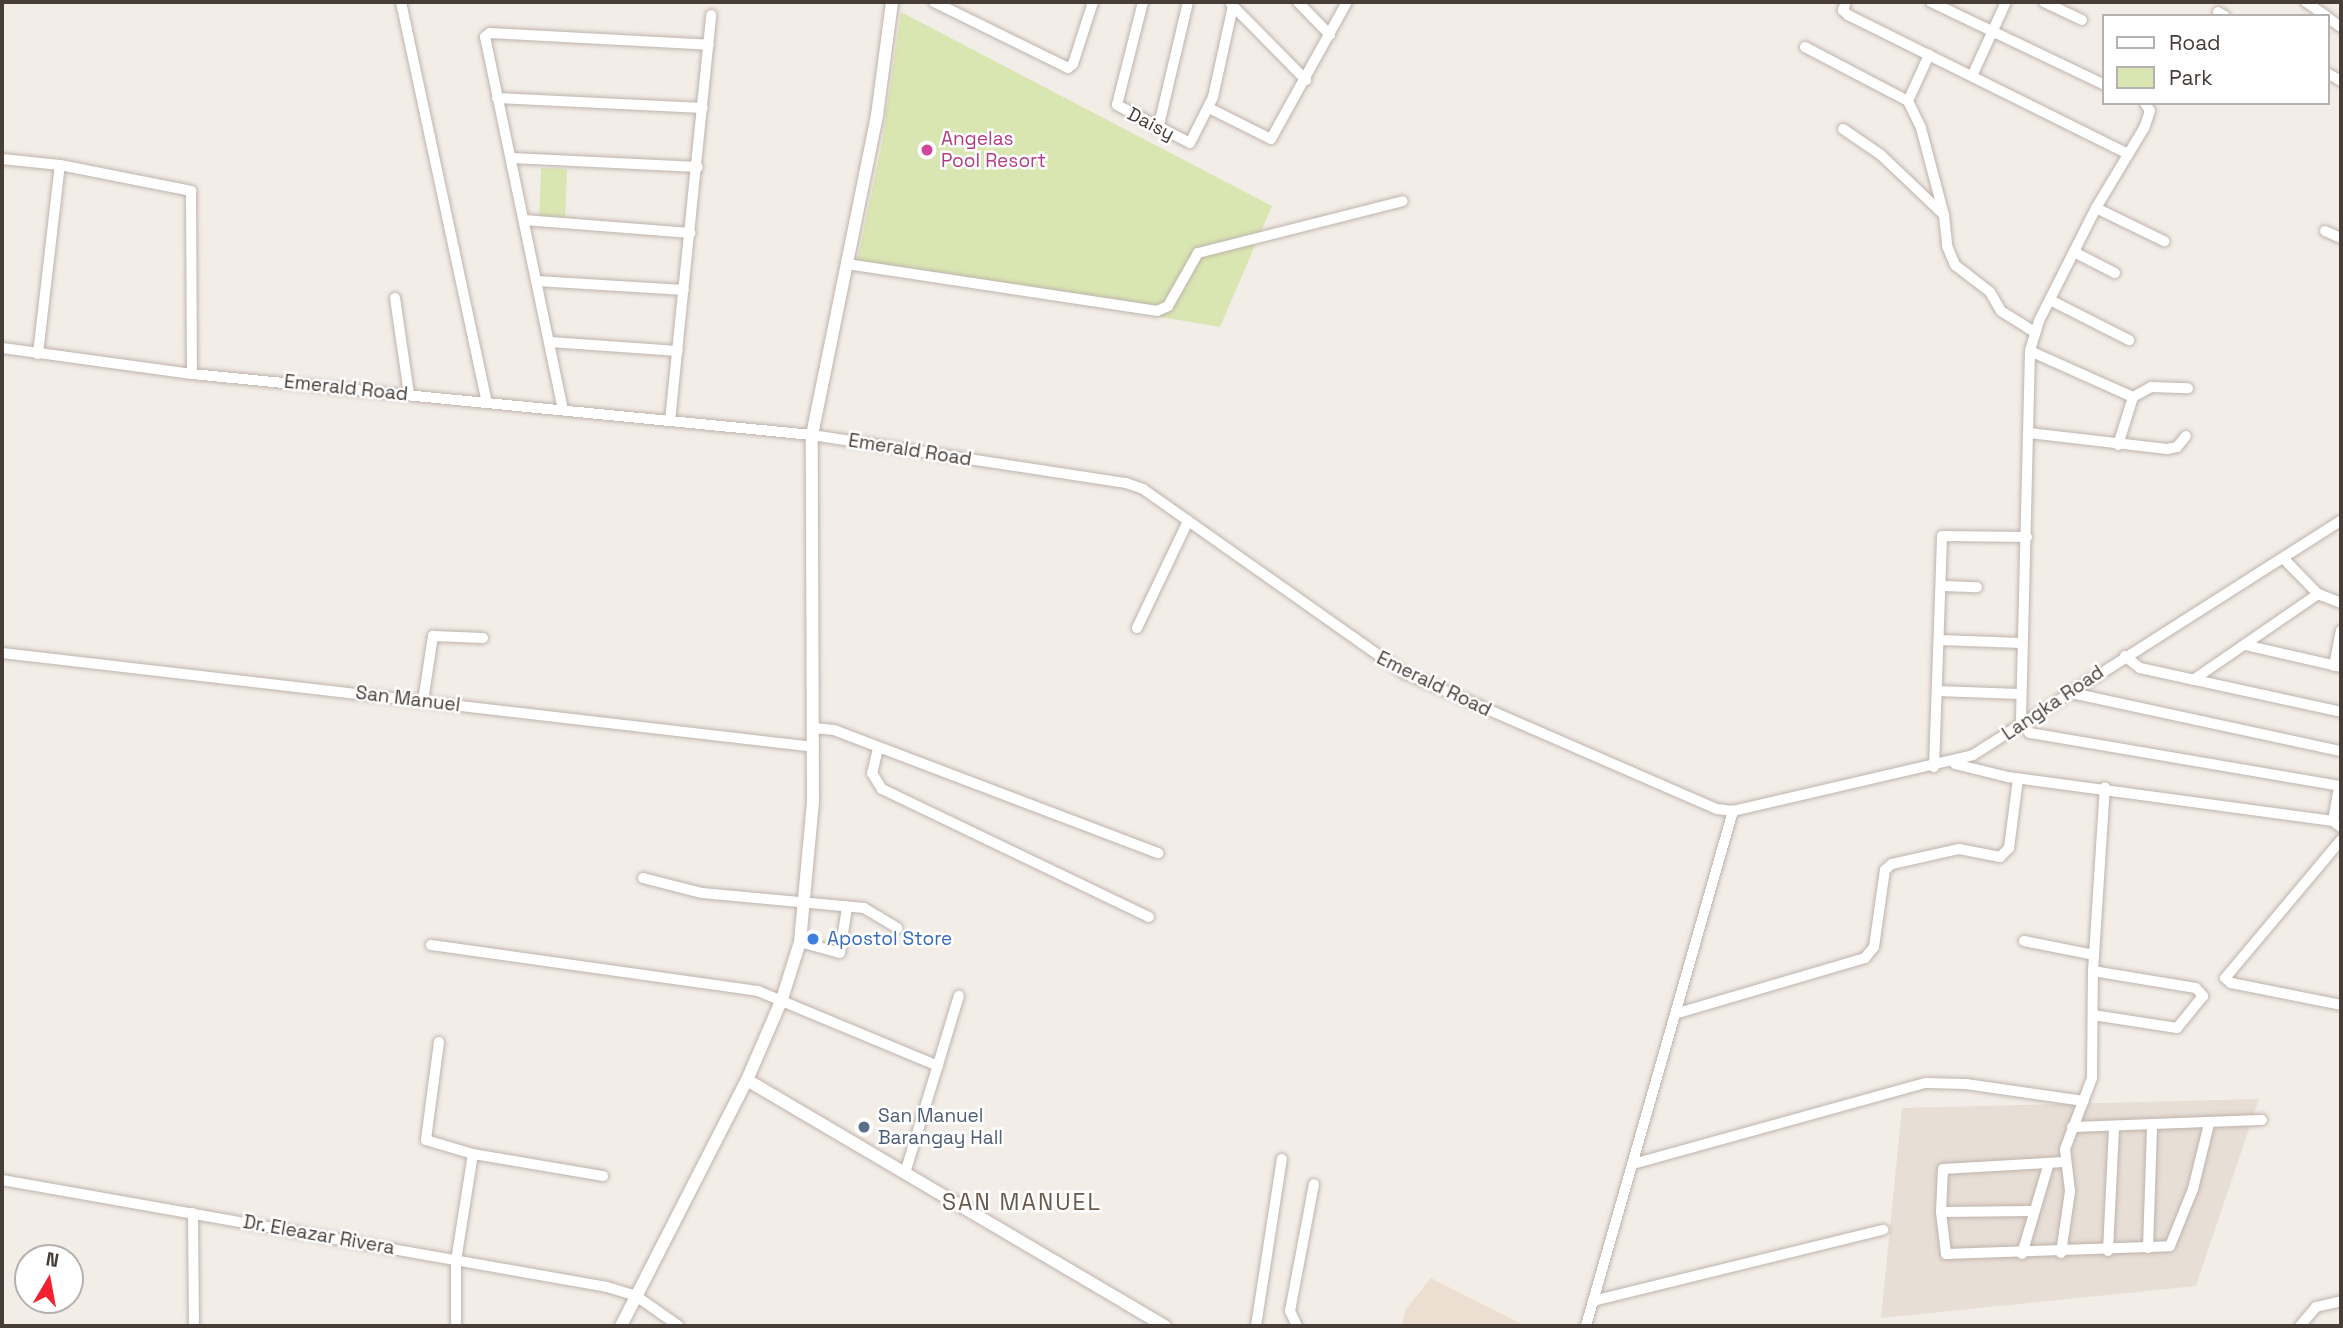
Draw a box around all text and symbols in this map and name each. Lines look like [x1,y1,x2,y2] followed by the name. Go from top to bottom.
[2102,14,2329,105] legend
[2169,29,2221,56] text: Road
[2169,64,2213,91] text: Park
[1124,103,1178,145] street label: Daisy
[941,128,1046,172] place label: Angelas Pool Resort
[919,142,935,158] marker: Angelas Pool Resort
[283,370,409,406] street label: Emerald Road
[847,429,973,471] street label: Emerald Road
[1373,646,1495,722] street label: Emerald Road
[1998,661,2108,745] street label: Langka Road
[354,681,462,717] street label: San Manuel
[827,928,952,950] place label: Apostol Store
[805,931,821,947] marker: Apostol Store
[878,1105,1003,1149] place label: San Manuel Barangay Hall
[856,1119,872,1135] marker: San Manuel Barangay Hall
[943,1188,1101,1216] district label: SAN MANUEL
[241,1210,397,1260] street label: Dr. Eleazar Rivera
[14,1244,84,1314] north arrow
[44,1246,61,1273] text: N

